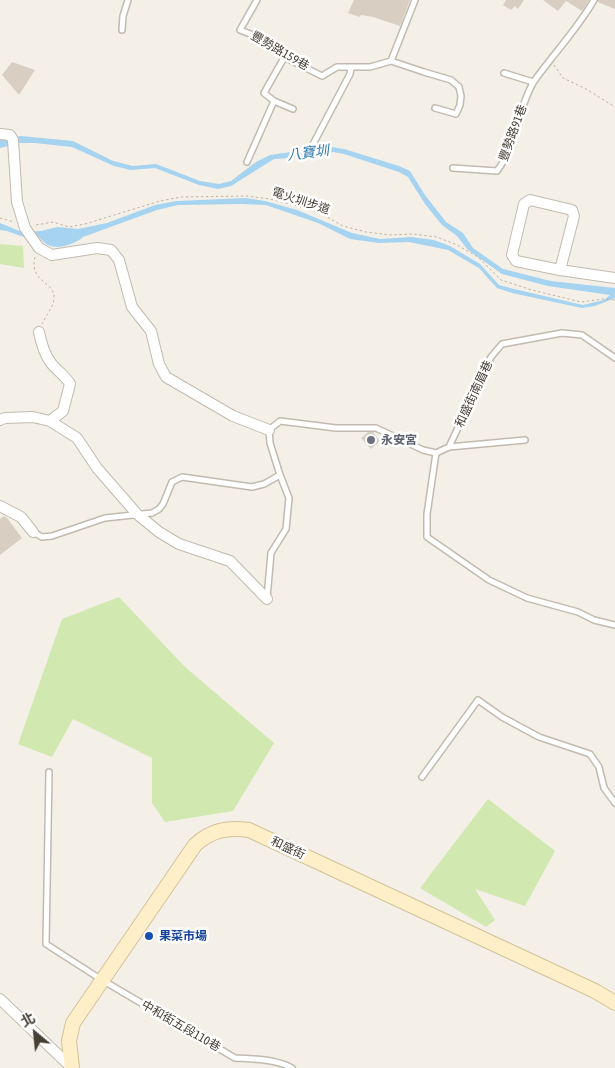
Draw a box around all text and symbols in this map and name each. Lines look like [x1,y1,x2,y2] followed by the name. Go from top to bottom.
[248,29,312,73] street label: 豐勢路159巷
[496,103,530,163] street label: 豐勢路91巷
[286,142,330,164] water label: 八寶圳
[270,185,332,217] street label: 電火圳步道
[452,358,496,430] street label: 和盛街南眉巷
[381,433,417,447] place label: 永安宮
[365,434,377,446] marker: 永安宮
[269,834,307,862] street label: 和盛街
[159,929,207,943] place label: 果菜市場
[143,930,155,942] marker: 果菜市場
[139,998,223,1054] street label: 中和街五段110巷
[10,1008,60,1058] north arrow
[18,1009,38,1030] text: 北

